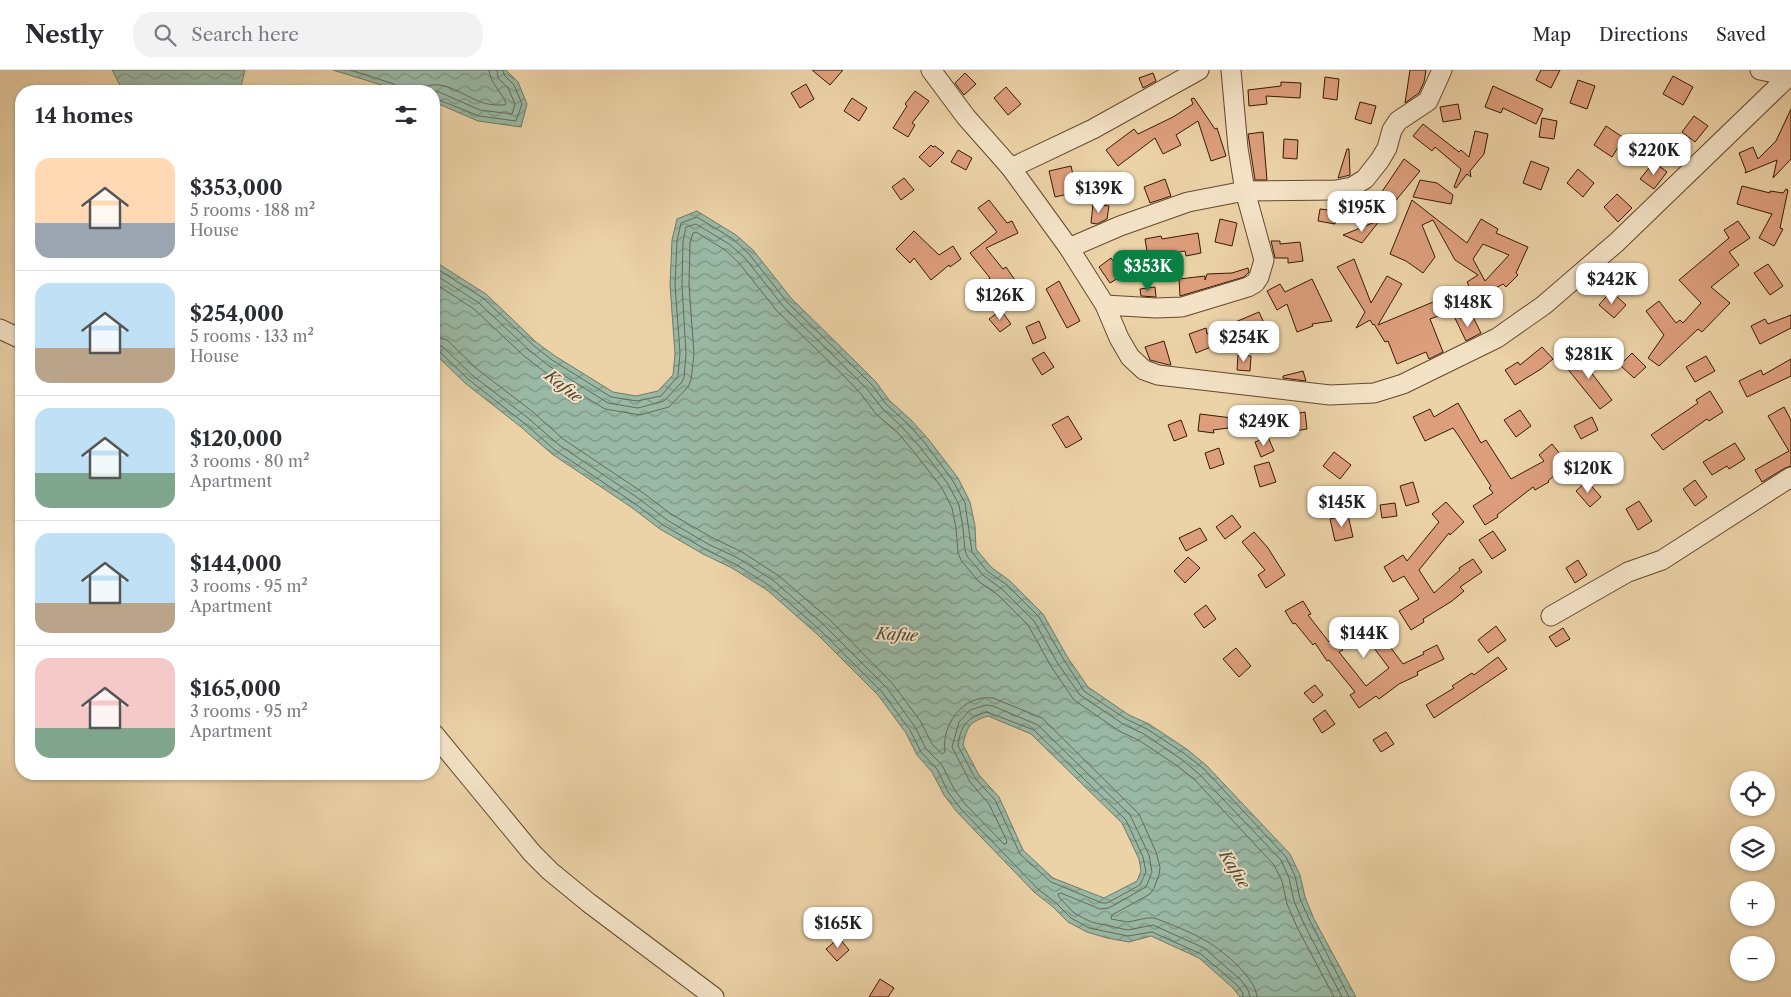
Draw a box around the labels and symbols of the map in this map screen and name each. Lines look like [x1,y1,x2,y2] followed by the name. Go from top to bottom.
[1619,134,1689,176] pin: $220K
[1064,172,1134,214] pin: $139K
[1327,190,1397,233] pin: $195K
[1113,250,1183,292] pin: $353K
[1577,262,1647,305] pin: $242K
[965,278,1035,321] pin: $126K
[1433,286,1503,328] pin: $148K
[1209,320,1279,363] pin: $254K
[1554,338,1624,380] pin: $281K
[540,364,588,408] water label: Kafue
[1229,404,1299,447] pin: $249K
[1553,452,1623,494] pin: $120K
[1307,486,1377,528] pin: $145K
[1329,616,1399,659] pin: $144K
[874,623,920,645] water label: Kafue
[1214,844,1255,893] water label: Kafue
[803,906,873,949] pin: $165K

